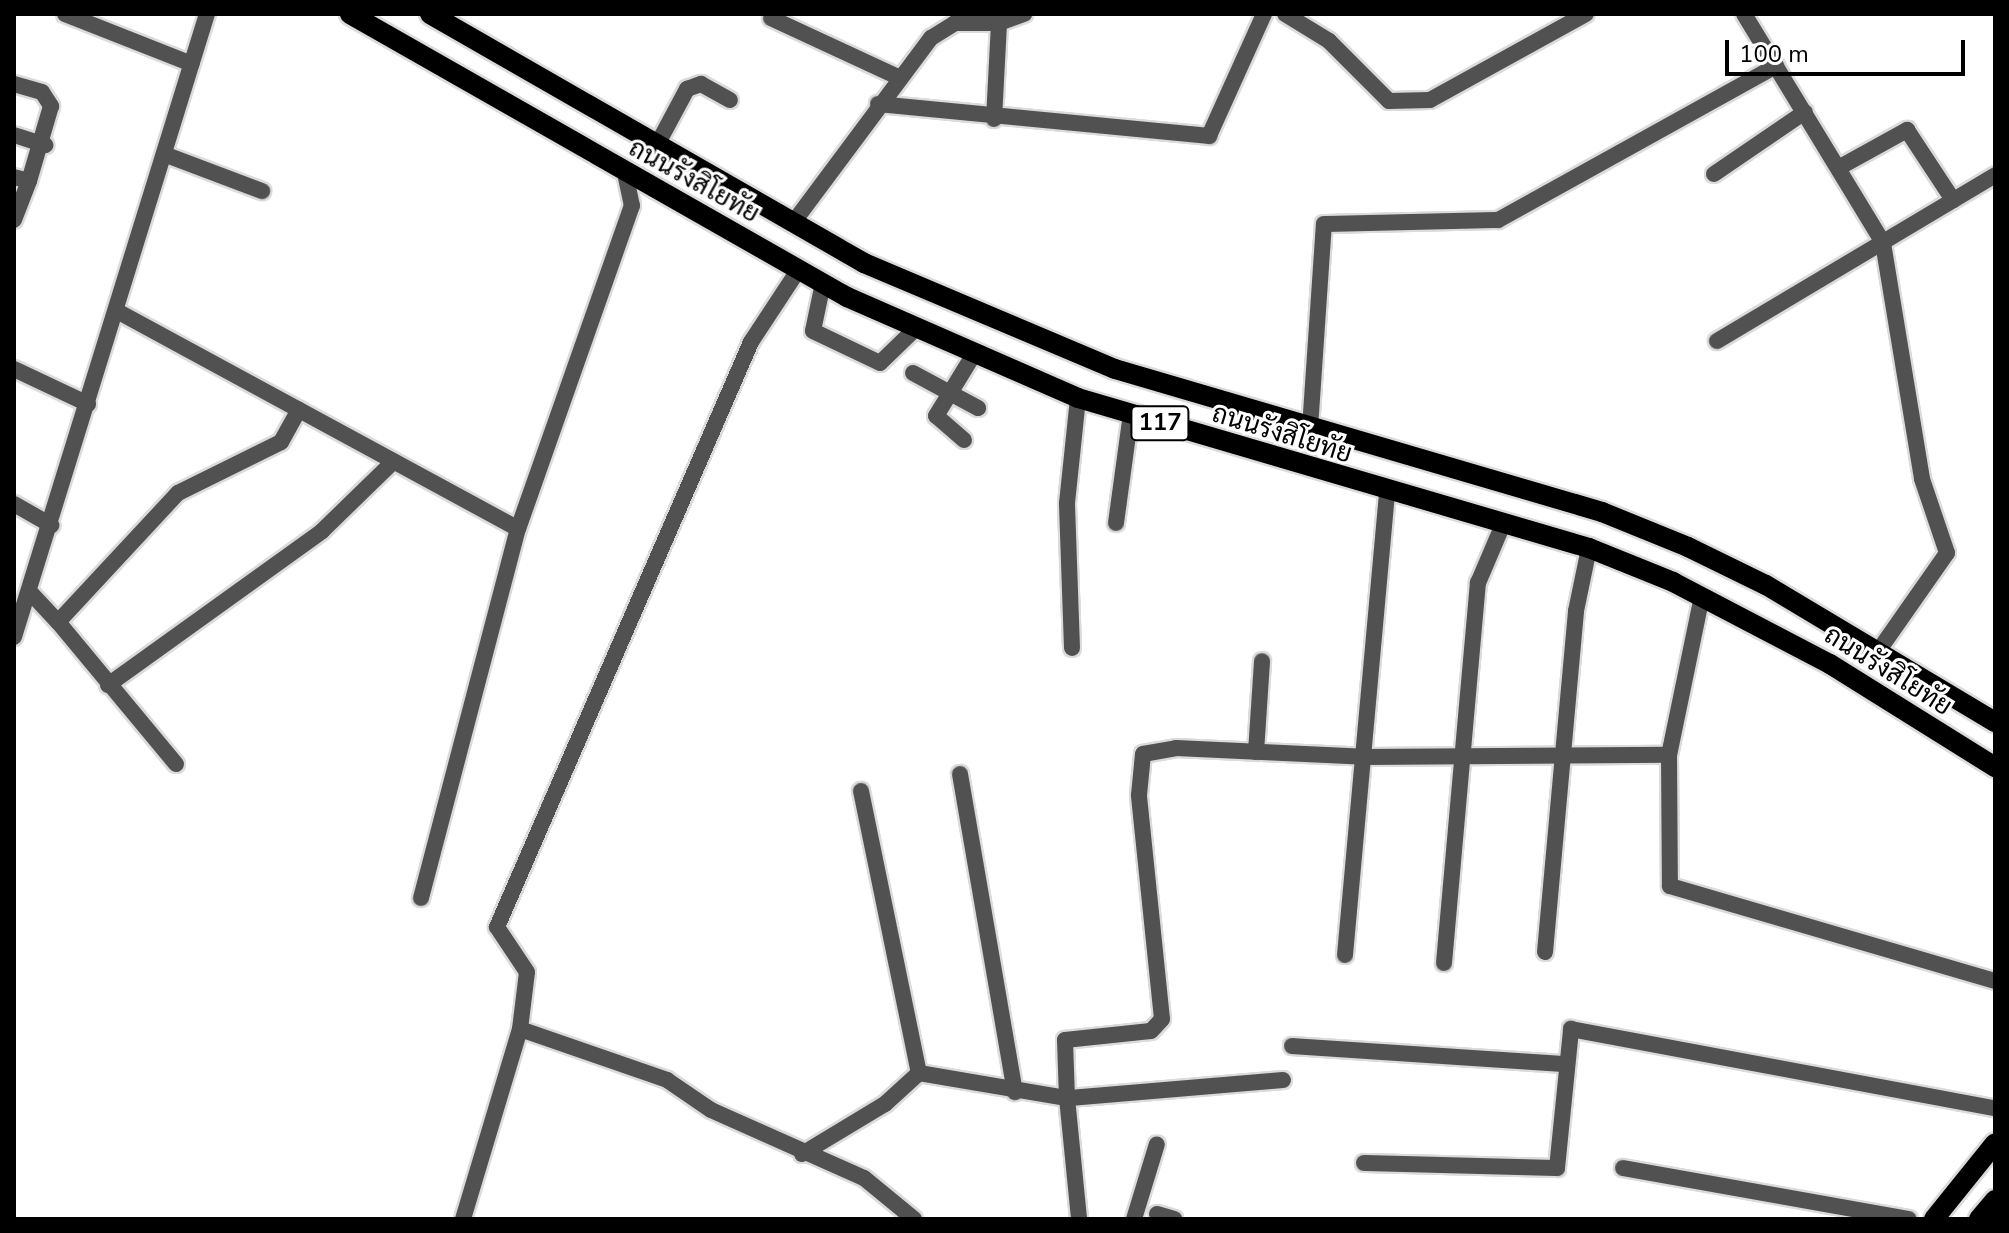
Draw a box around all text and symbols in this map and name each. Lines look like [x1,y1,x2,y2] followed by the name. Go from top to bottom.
[1729,24,1969,74] scale bar
[1739,38,1809,70] text: 100 m
[623,132,765,230] street label: ถนนรังสิโยทัย
[1208,398,1356,470] street label: ถนนรังสิโยทัย
[1130,403,1190,443] road number: 117
[1819,620,1957,722] street label: ถนนรังสิโยทัย

